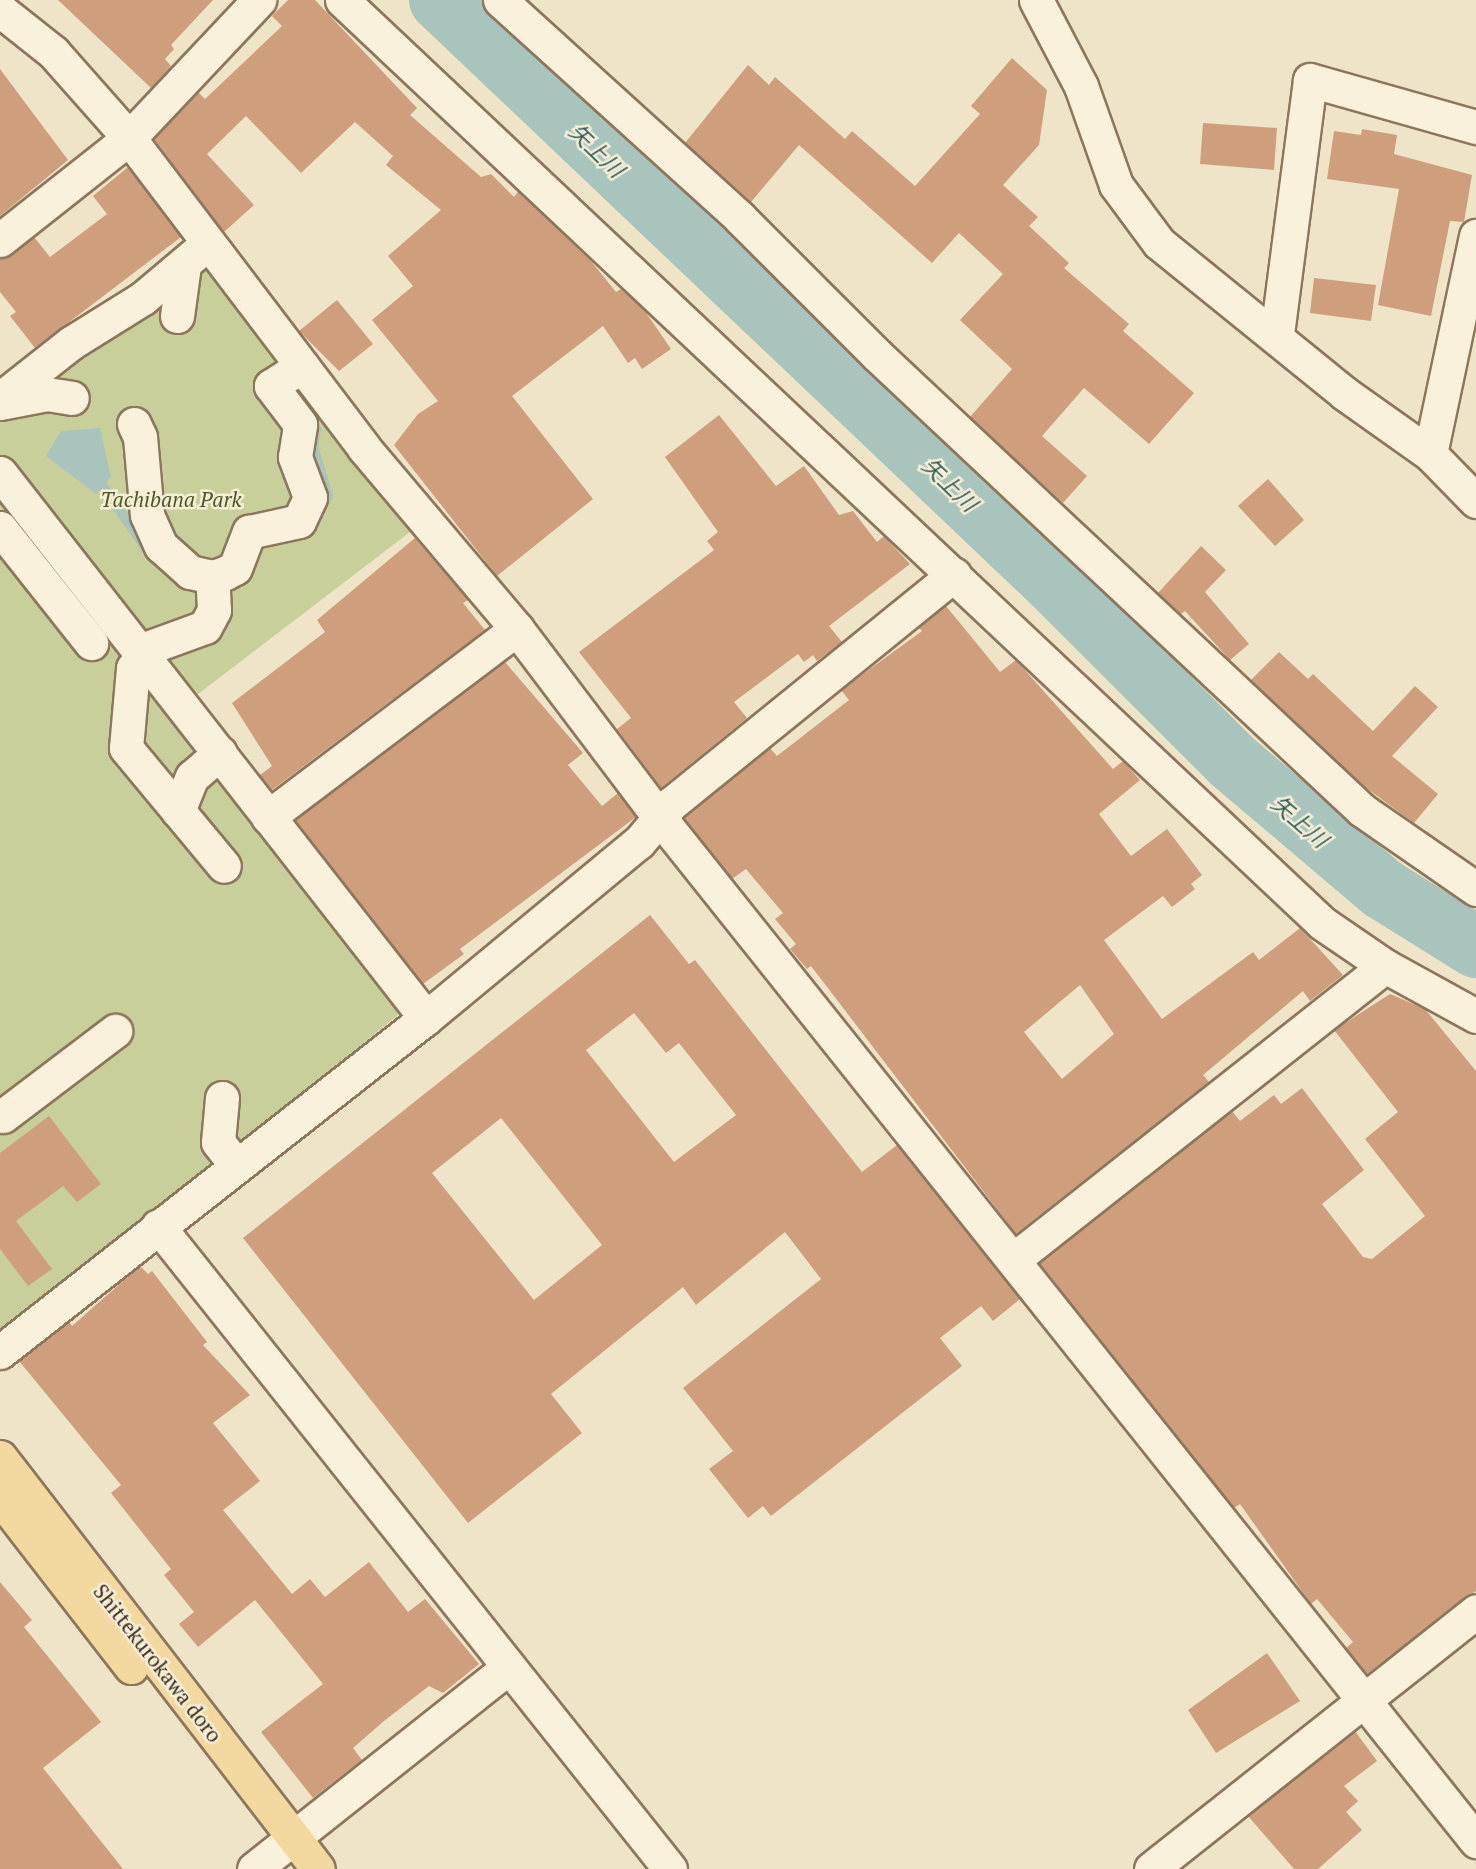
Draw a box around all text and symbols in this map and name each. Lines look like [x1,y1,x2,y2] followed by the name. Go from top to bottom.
[564,118,630,182] water label: 矢上川
[917,452,983,516] water label: 矢上川
[100,486,242,512] park label: Tachibana Park
[1266,789,1334,853] water label: 矢上川
[88,1579,228,1747] street label: Shittekurokawa doro

